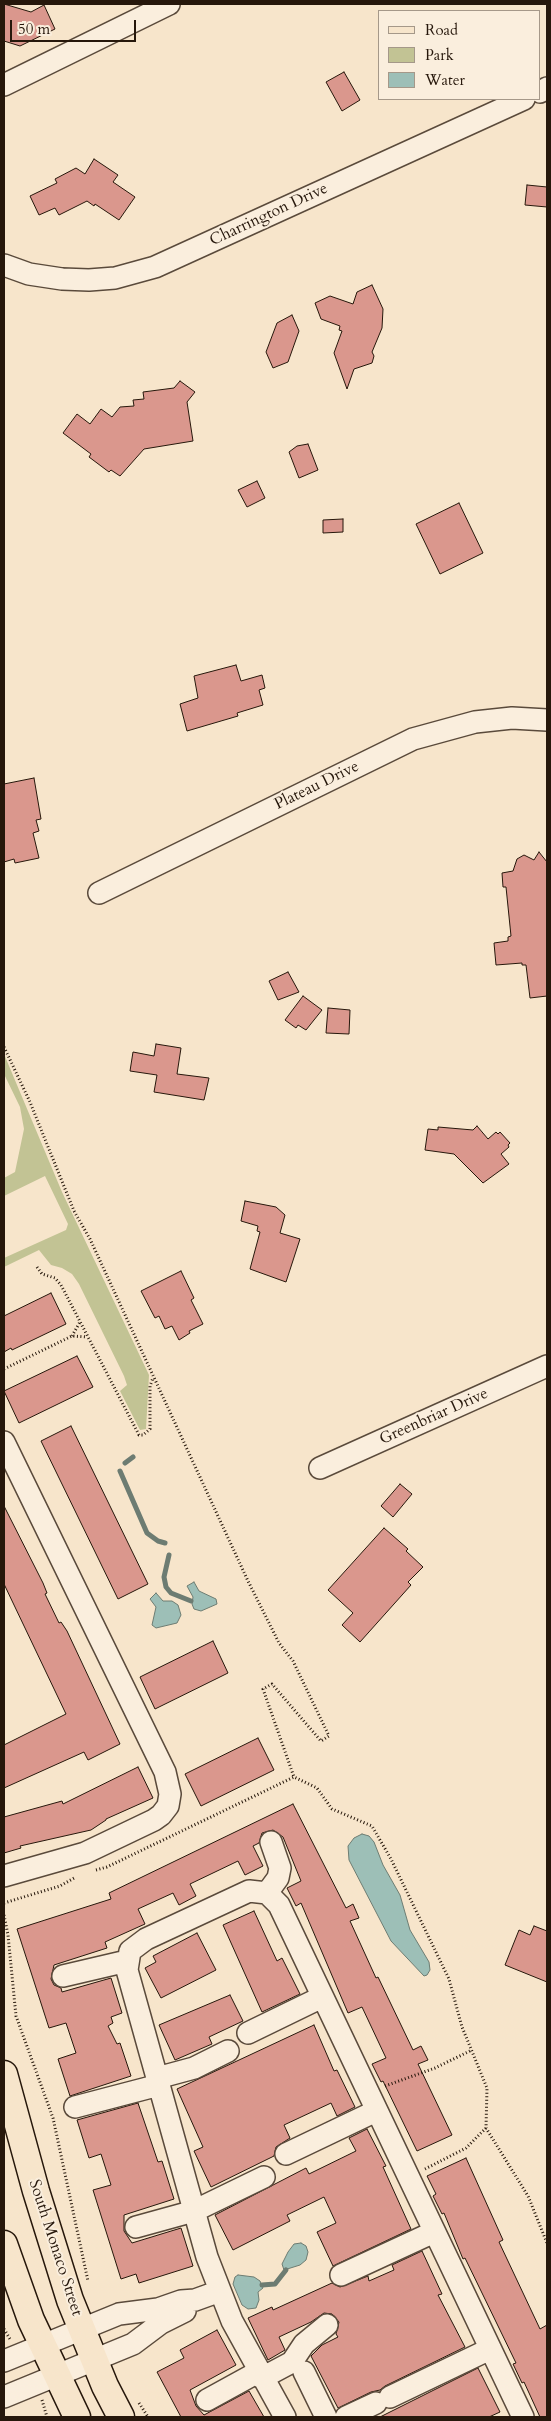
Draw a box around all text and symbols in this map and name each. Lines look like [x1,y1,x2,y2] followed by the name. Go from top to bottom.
[12,10,139,42] scale bar
[378,10,541,100] legend
[18,19,50,39] text: 50 m
[425,20,458,40] text: Road
[425,45,454,65] text: Park
[425,70,465,90] text: Water
[207,179,331,251] street label: Charrington Drive
[272,757,362,815] street label: Plateau Drive
[377,1384,491,1450] street label: Greenbriar Drive
[24,2177,86,2319] street label: South Monaco Street

